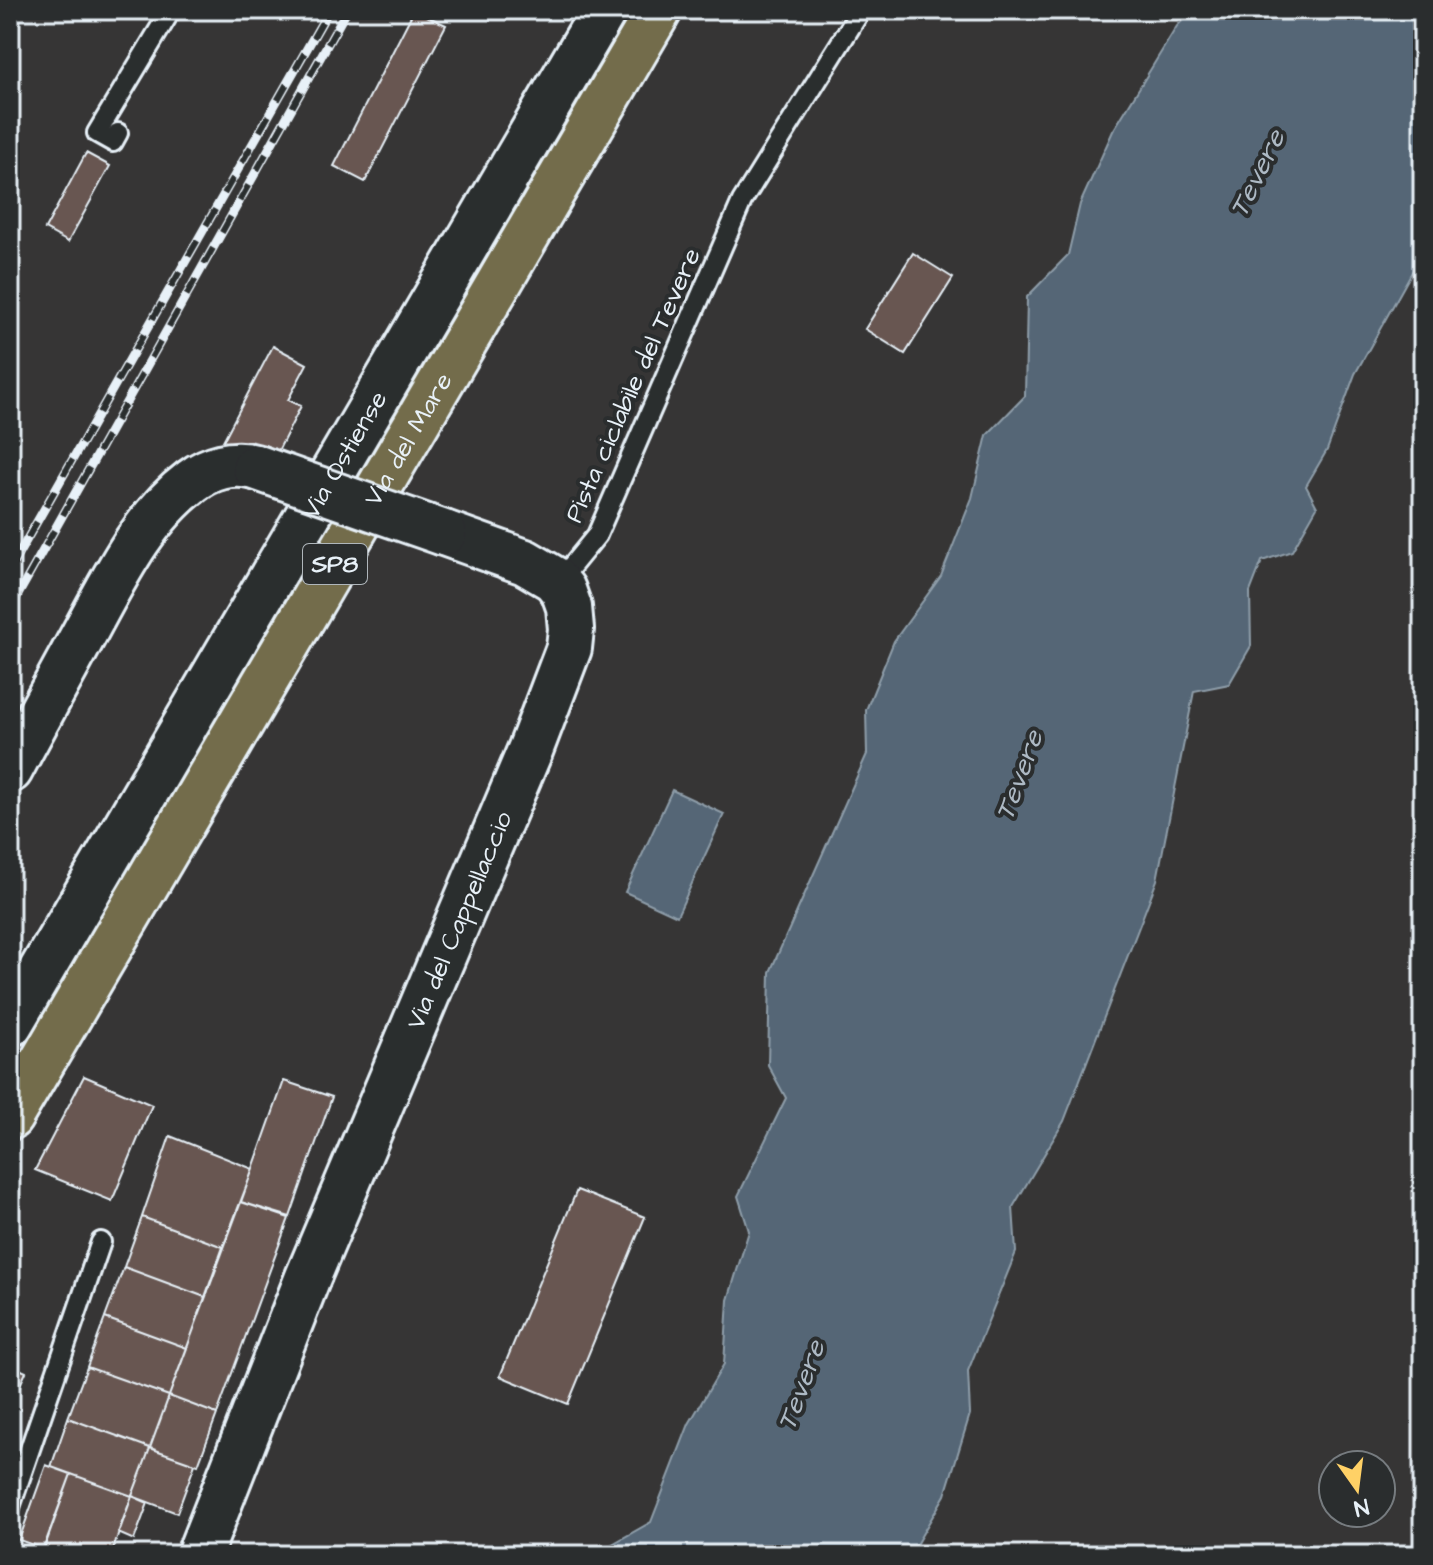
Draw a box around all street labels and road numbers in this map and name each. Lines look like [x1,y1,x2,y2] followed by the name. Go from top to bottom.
[556,242,710,528] street label: Pista ciclabile del Tevere
[355,366,462,513] street label: Via del Mare
[293,384,396,526] street label: Via Ostiense
[303,544,367,584] road number: SP8
[397,806,521,1035] street label: Via del Cappellaccio

